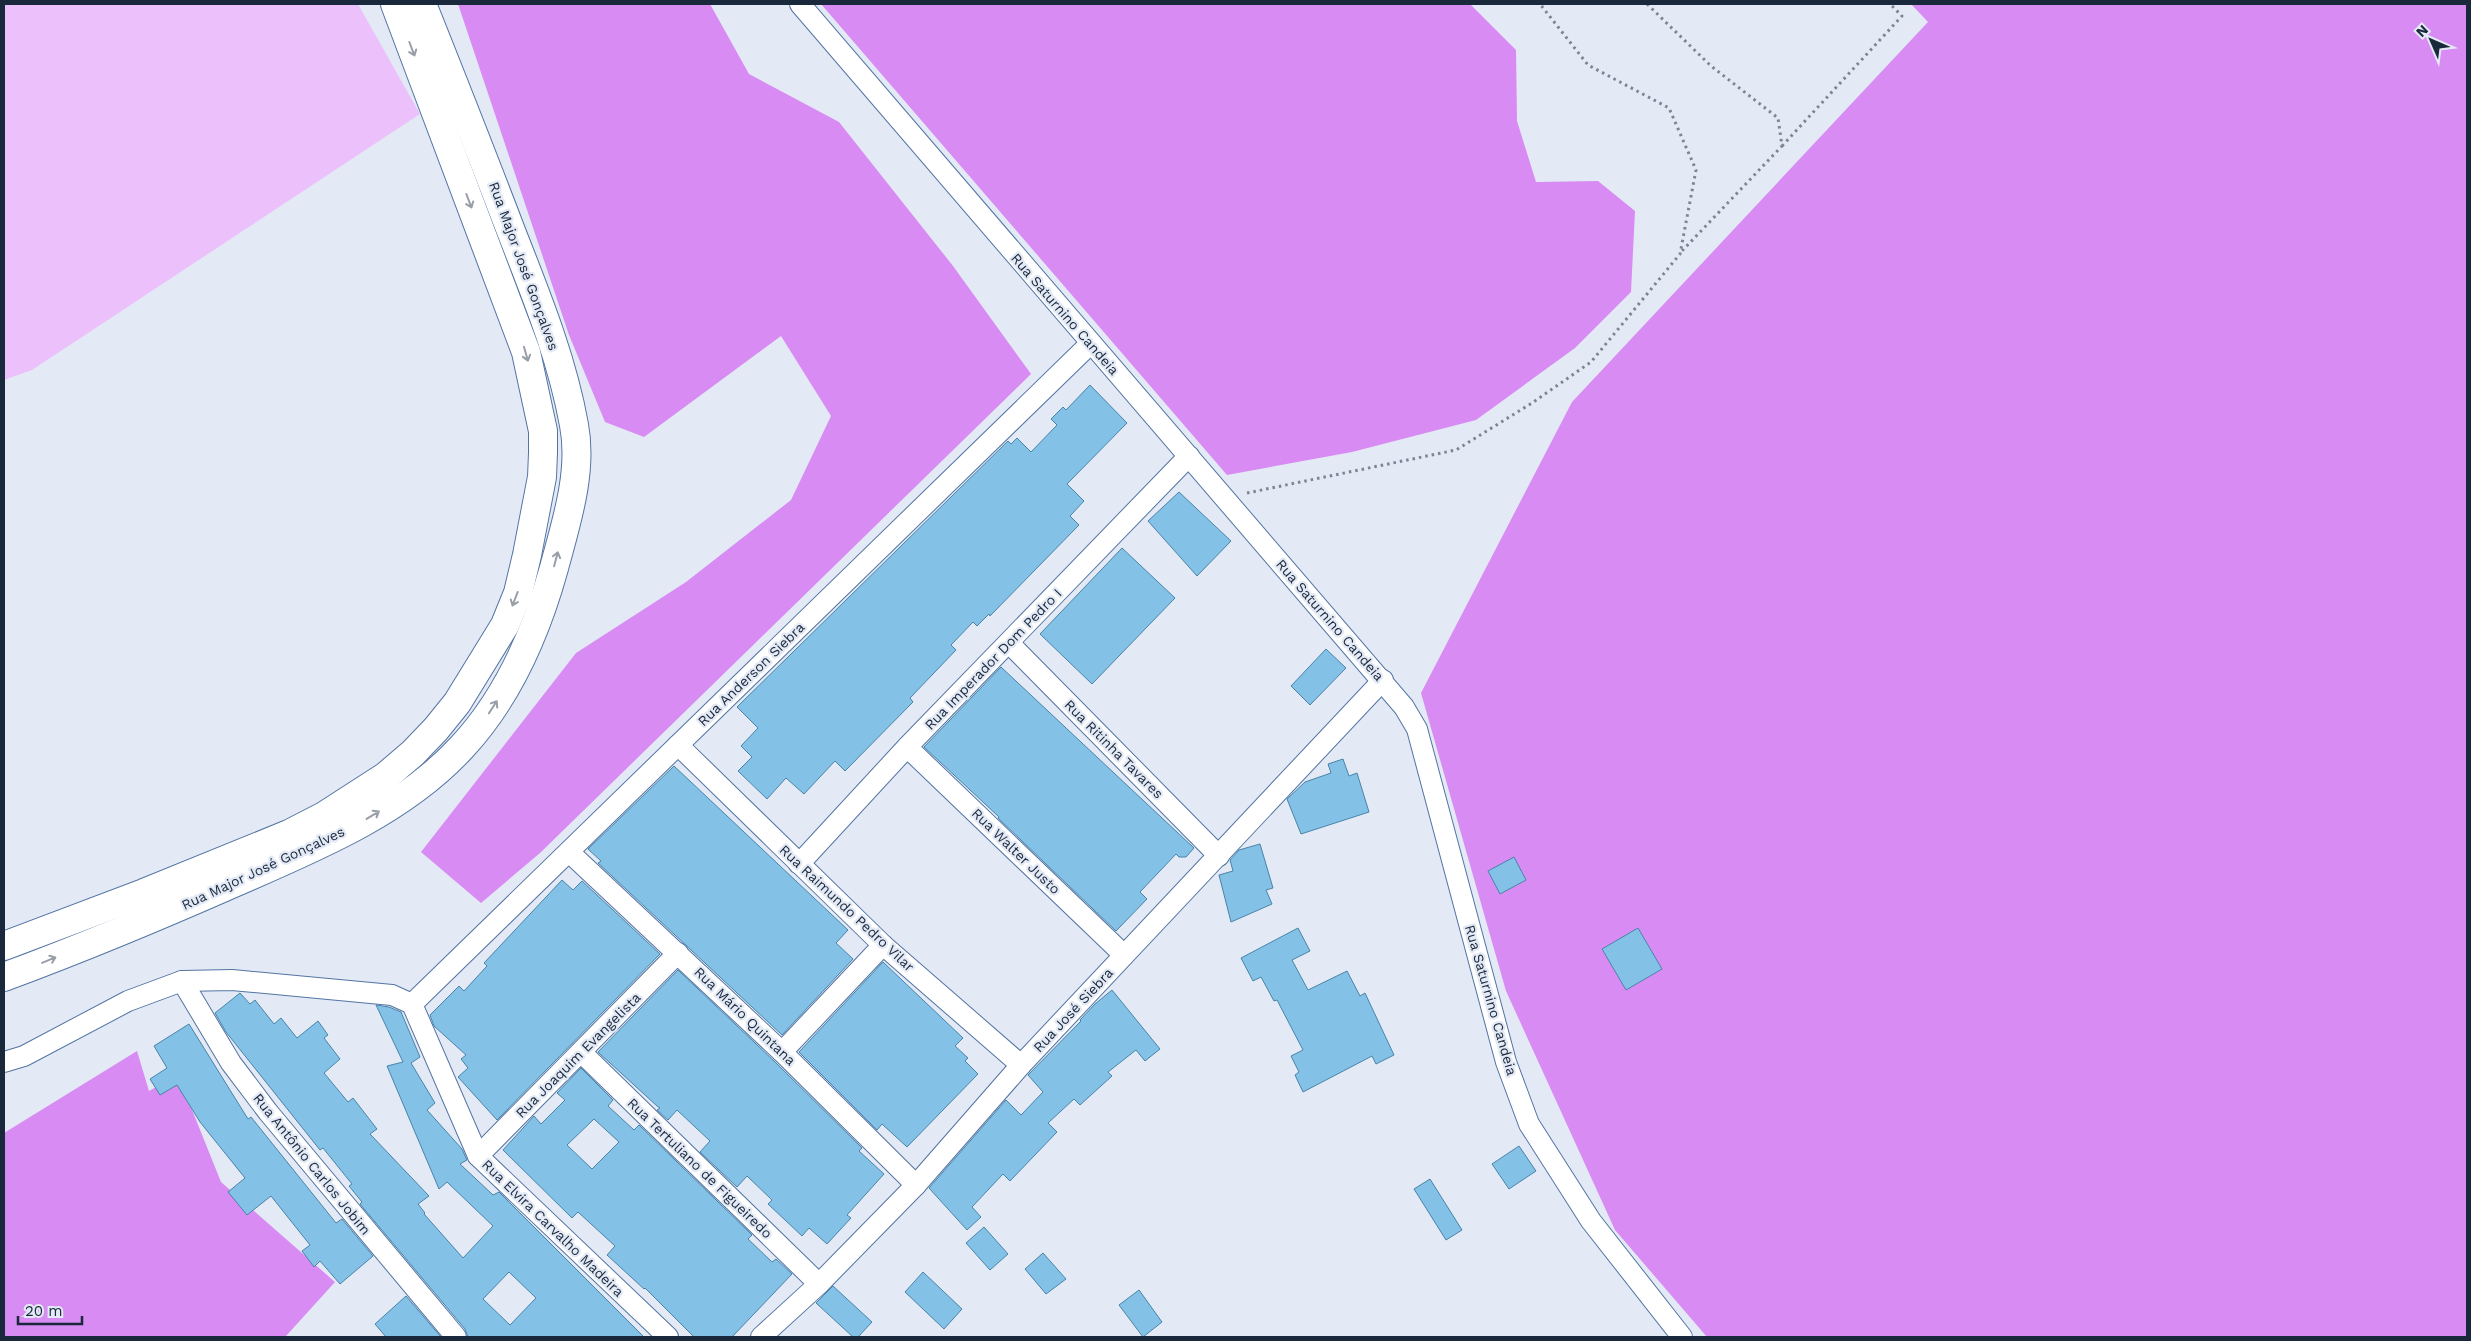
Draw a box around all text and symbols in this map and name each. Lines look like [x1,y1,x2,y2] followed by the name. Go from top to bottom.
[2406,15,2456,65] north arrow
[2412,21,2431,40] text: N
[408,41,417,57] one-way arrow
[486,180,562,352] street label: Rua Major José Gonçalves
[465,193,474,209] one-way arrow
[1008,250,1122,378] street label: Rua Saturnino Candeia
[522,345,532,361] one-way arrow
[552,551,562,567] one-way arrow
[1273,556,1387,684] street label: Rua Saturnino Candeia
[921,585,1065,733] street label: Rua Imperador Dom Pedro I
[510,591,519,606] one-way arrow
[694,619,808,729] street label: Rua Anderson Siebra
[1061,696,1167,802] street label: Rua Ritinha Tavares
[488,701,498,715] one-way arrow
[969,805,1063,897] street label: Rua Walter Justo
[366,809,380,819] one-way arrow
[179,823,347,913] street label: Rua Major José Gonçalves
[776,841,918,975] street label: Rua Raimundo Pedro Vilar
[1462,923,1520,1077] street label: Rua Saturnino Candeia
[41,954,56,964] one-way arrow
[691,964,799,1068] street label: Rua Mário Quintana
[1030,965,1116,1055] street label: Rua José Siebra
[512,989,644,1121] street label: Rua Joaquim Evangelista
[250,1090,374,1238] street label: Rua Antônio Carlos Jobim
[624,1095,776,1241] street label: Rua Tertuliano de Figueiredo
[479,1156,627,1300] street label: Rua Elvira Carvalho Madeira
[18,1294,81,1326] scale bar
[25,1302,63,1320] text: 20 m

